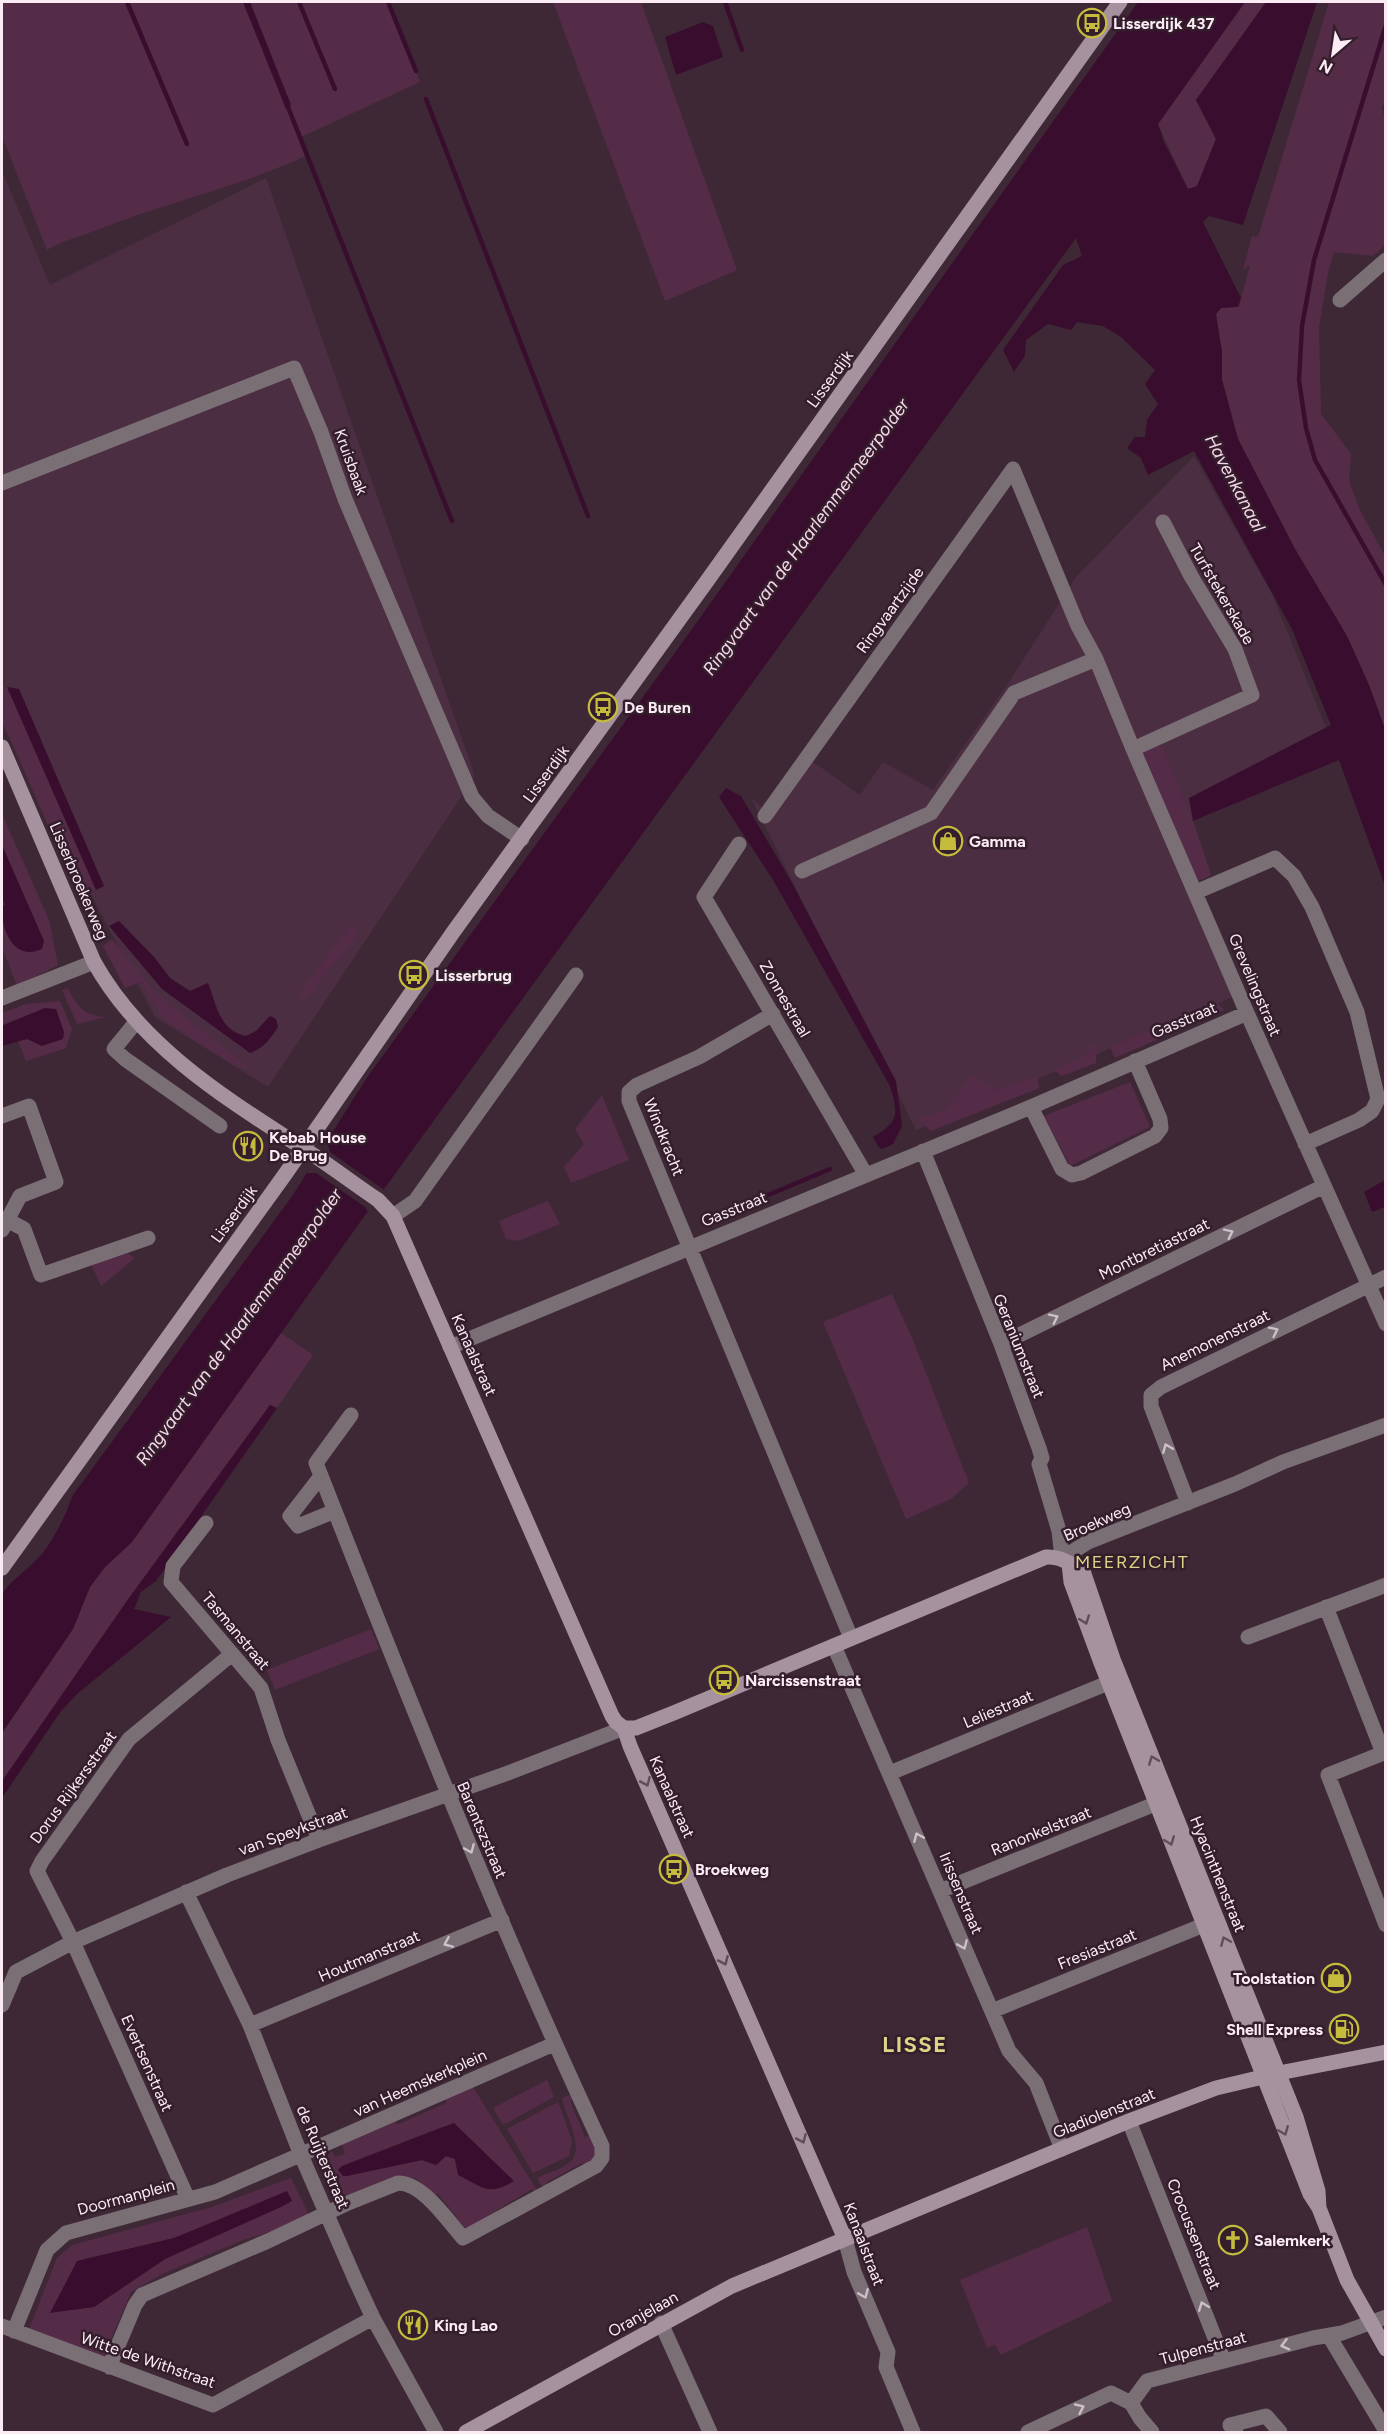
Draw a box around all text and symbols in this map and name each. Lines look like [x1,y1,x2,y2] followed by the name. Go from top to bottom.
[1076,7,1108,39] bus stop icon: Lisserdijk 437
[1113,14,1214,33] place label: Lisserdijk 437
[1303,24,1363,84] north arrow
[1316,55,1336,78] text: N
[803,346,857,411] street label: Lisserdijk
[698,394,914,680] water label: Ringvaart van de Haarlemmermeerpolder
[330,426,372,498] street label: Kruisbaak
[1200,430,1270,536] water label: Havenkanaal
[1185,540,1259,648] street label: Turfstekerskade
[852,563,928,657] street label: Ringvaartzijde
[587,691,619,723] bus stop icon: De Buren
[624,698,691,717] place label: De Buren
[519,741,573,806] street label: Lisserdijk
[46,819,112,943] street label: Lisserbroekerweg
[932,825,964,857] shop icon: Gamma
[969,832,1026,851] place label: Gamma
[1225,931,1285,1039] street label: Grevelingstraat
[756,957,814,1041] street label: Zonnestraal
[398,959,430,991] bus stop icon: Lisserbrug
[435,966,512,985] place label: Lisserbrug
[1149,998,1219,1042] street label: Gasstraat
[640,1095,688,1179] street label: Windkracht
[269,1128,366,1165] place label: Kebab House De Brug
[232,1130,264,1162] restaurant icon: Kebab House De Brug
[207,1181,261,1246] street label: Lisserdijk
[131,1184,347,1470] water label: Ringvaart van de Haarlemmermeerpolder
[698,1187,770,1231] street label: Gasstraat
[1096,1214,1212,1284] street label: Montbretiastraat
[1222,1228,1233,1240] one-way arrow
[989,1291,1049,1401] street label: Geraniumstraat
[1157,1305,1273,1375] street label: Anemonenstraat
[447,1311,501,1399] street label: Kanaalstraat
[1047,1314,1058,1326] one-way arrow
[1267,1327,1278,1339] one-way arrow
[1162,1443,1174,1454] one-way arrow
[1060,1499,1134,1545] street label: Broekweg
[1075,1551,1189,1573] district label: MEERZICHT
[198,1588,274,1674] street label: Tasmanstraat
[1077,1614,1090,1625] one-way arrow
[708,1664,740,1696] bus stop icon: Narcissenstraat
[745,1671,861,1690] place label: Narcissenstraat
[960,1686,1036,1732] street label: Leliestraat
[26,1727,120,1847] street label: Dorus Rijkersstraat
[645,1753,699,1841] street label: Kanaalstraat
[1148,1755,1160,1766] one-way arrow
[639,1776,651,1787] one-way arrow
[453,1779,511,1881] street label: Barentszstraat
[988,1802,1094,1860] street label: Ranonkelstraat
[236,1803,350,1859] street label: van Speykstraat
[1186,1813,1250,1935] street label: Hyacinthenstraat
[913,1833,925,1844] one-way arrow
[1163,1835,1175,1846] one-way arrow
[463,1843,475,1854] one-way arrow
[935,1849,987,1937] street label: Irissenstraat
[658,1853,690,1885] bus stop icon: Broekweg
[695,1860,769,1879] place label: Broekweg
[1055,1925,1139,1973] street label: Fresiastraat
[315,1926,423,1986] street label: Houtmanstraat
[443,1936,454,1948] one-way arrow
[1220,1937,1232,1948] one-way arrow
[956,1939,968,1950] one-way arrow
[716,1954,728,1965] one-way arrow
[1320,1962,1352,1994] shop icon: Toolstation
[1233,1969,1315,1988] place label: Toolstation
[117,2012,177,2114] street label: Evertsenstraat
[1328,2013,1360,2045] fuel station icon: Shell Express
[1226,2020,1324,2039] place label: Shell Express
[882,2031,948,2058] district label: LISSE
[351,2045,490,2121] street label: van Heemskerkplein
[1050,2084,1158,2142] street label: Gladiolenstraat
[293,2102,353,2212] street label: de Ruijterstraat
[1277,2125,1289,2136] one-way arrow
[795,2133,807,2144] one-way arrow
[75,2175,177,2219] street label: Doormanplein
[1163,2176,1225,2292] street label: Crocussenstraat
[839,2200,889,2288] street label: Kanaalstraat
[1217,2224,1249,2256] church icon: Salemkerk
[1254,2231,1331,2250] place label: Salemkerk
[605,2287,681,2341] street label: Oranjelaan
[857,2288,869,2299] one-way arrow
[1198,2301,1210,2312] one-way arrow
[397,2309,429,2341] restaurant icon: King Lao
[434,2316,498,2335] place label: King Lao
[1158,2327,1248,2369] street label: Tulpenstraat
[78,2328,218,2392] street label: Witte de Withstraat
[1280,2337,1290,2350] one-way arrow
[1073,2404,1084,2416] one-way arrow

